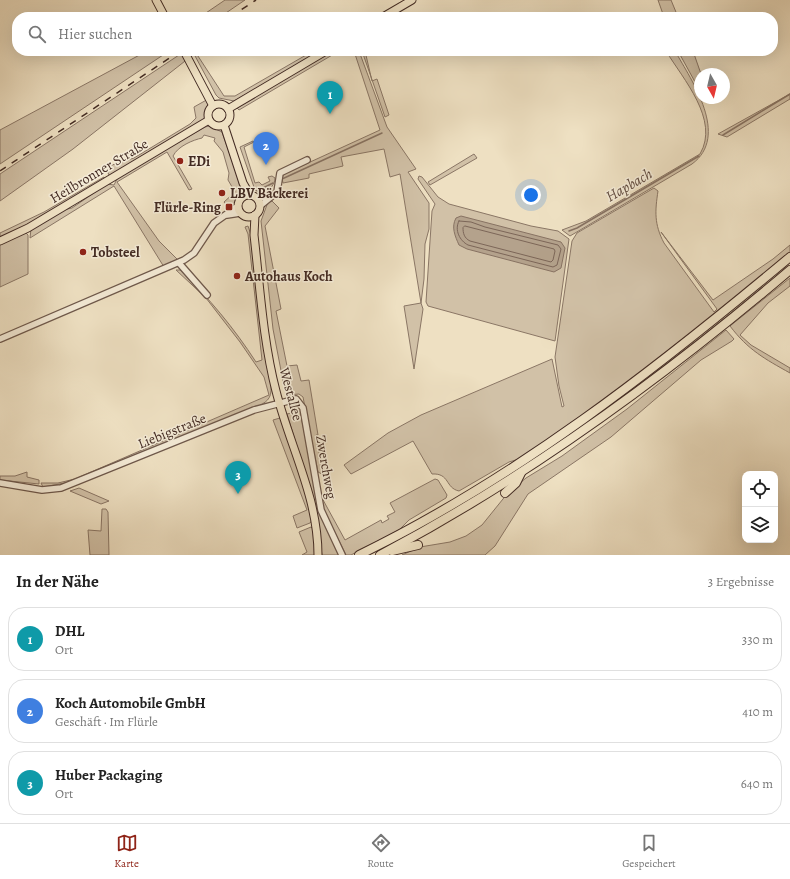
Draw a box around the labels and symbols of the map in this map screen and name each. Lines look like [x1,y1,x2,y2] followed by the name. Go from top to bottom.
[694,68,730,104] north arrow
[317,81,343,114] pin: 1
[253,132,279,165] pin: 2
[46,134,152,208] street label: Heilbronner Straße
[188,152,210,171] place label: EDi
[175,156,185,166] marker: EDi
[602,164,656,206] water label: Hapbach
[230,184,308,203] place label: LBV Bäckerei
[521,185,541,205] your location
[217,188,227,198] marker: LBV Bäckerei
[154,198,222,217] place label: Flürle-Ring
[224,202,234,212] marker: Flürle-Ring
[91,243,140,262] place label: Tobsteel
[78,247,88,257] marker: Tobsteel
[244,267,333,286] place label: Autohaus Koch
[232,271,242,281] marker: Autohaus Koch
[275,364,307,423] street label: Westallee
[135,409,209,453] street label: Liebigstraße
[311,433,341,501] street label: Zwerchweg
[225,461,251,494] pin: 3

